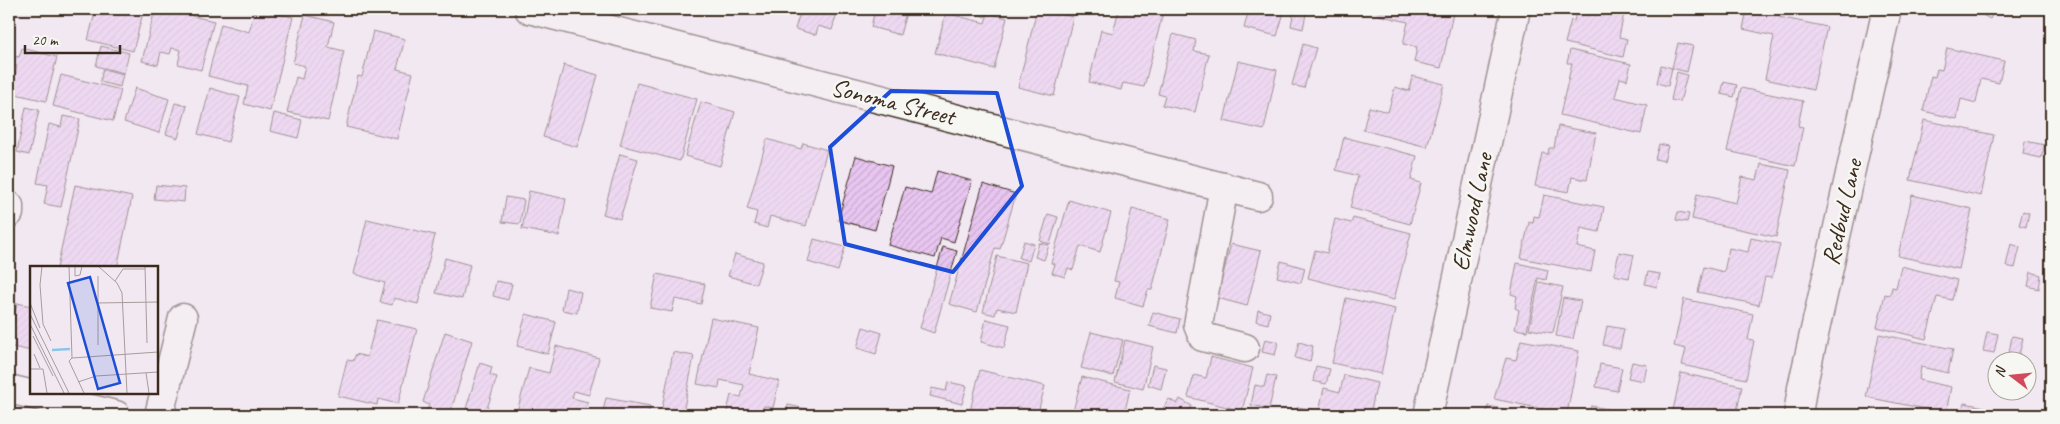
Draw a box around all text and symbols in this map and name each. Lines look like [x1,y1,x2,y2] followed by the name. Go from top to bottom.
[25,22,120,54] scale bar
[32,31,59,50] text: 20 m
[828,71,961,133] street label: Sonoma Street
[1444,148,1500,274] street label: Elmwood Lane
[1814,154,1870,268] street label: Redbud Lane
[30,266,158,394] inset map
[1988,352,2038,402] north arrow
[1991,364,2010,379] text: N

